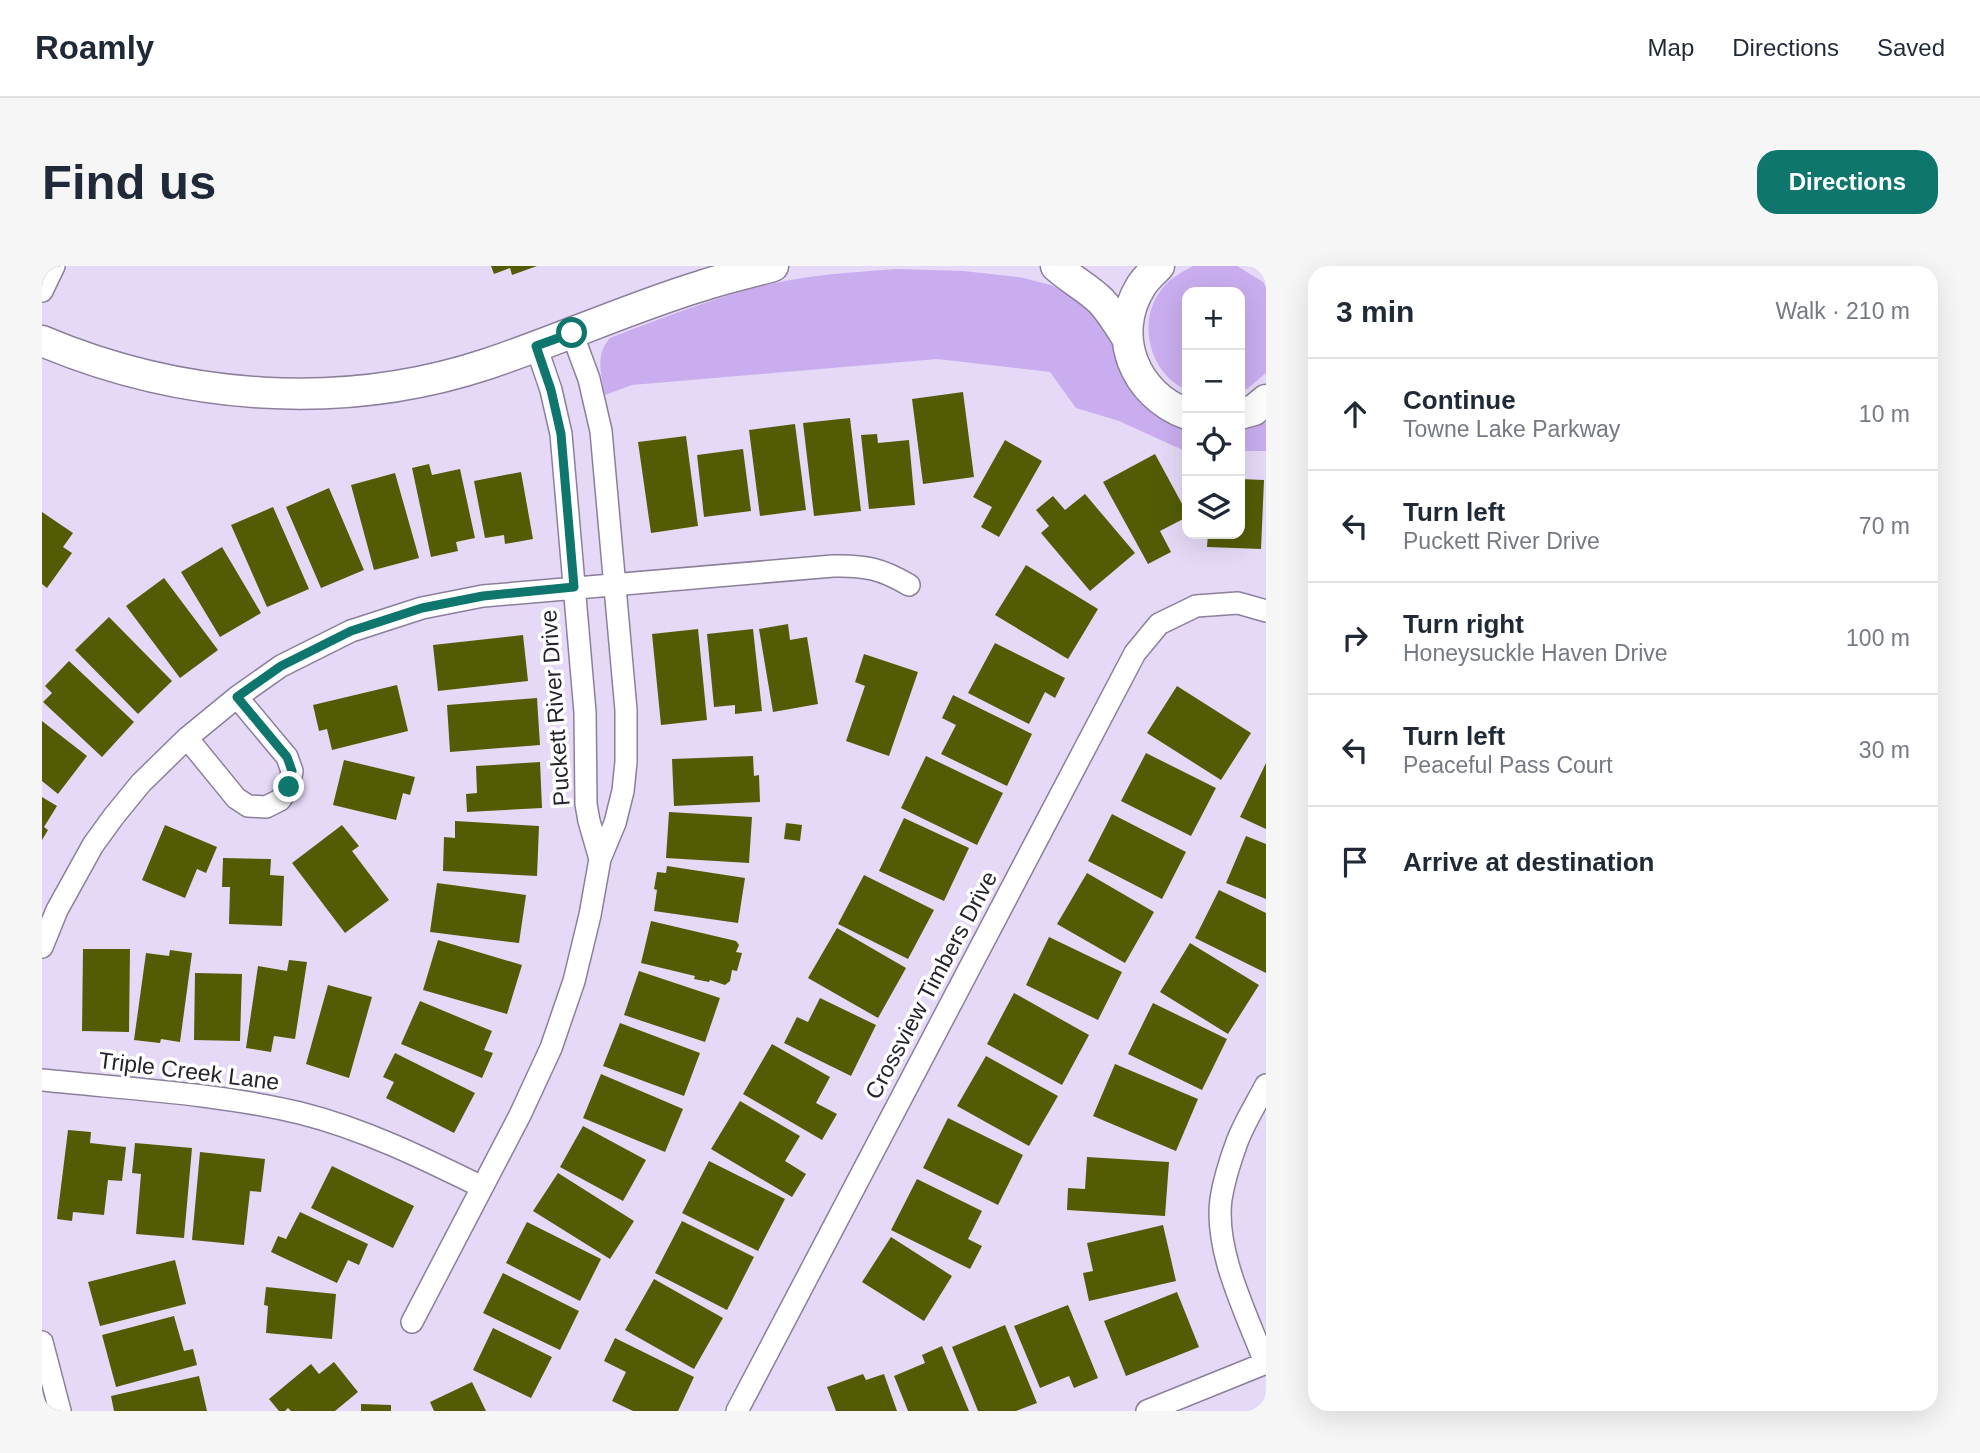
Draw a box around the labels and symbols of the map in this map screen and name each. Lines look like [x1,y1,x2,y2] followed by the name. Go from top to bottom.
[556,317,587,348] route start
[535,609,575,807] street label: Puckett River Drive
[273,771,304,802] route end
[860,867,1002,1103] street label: Crossview Timbers Drive
[97,1047,281,1095] street label: Triple Creek Lane

